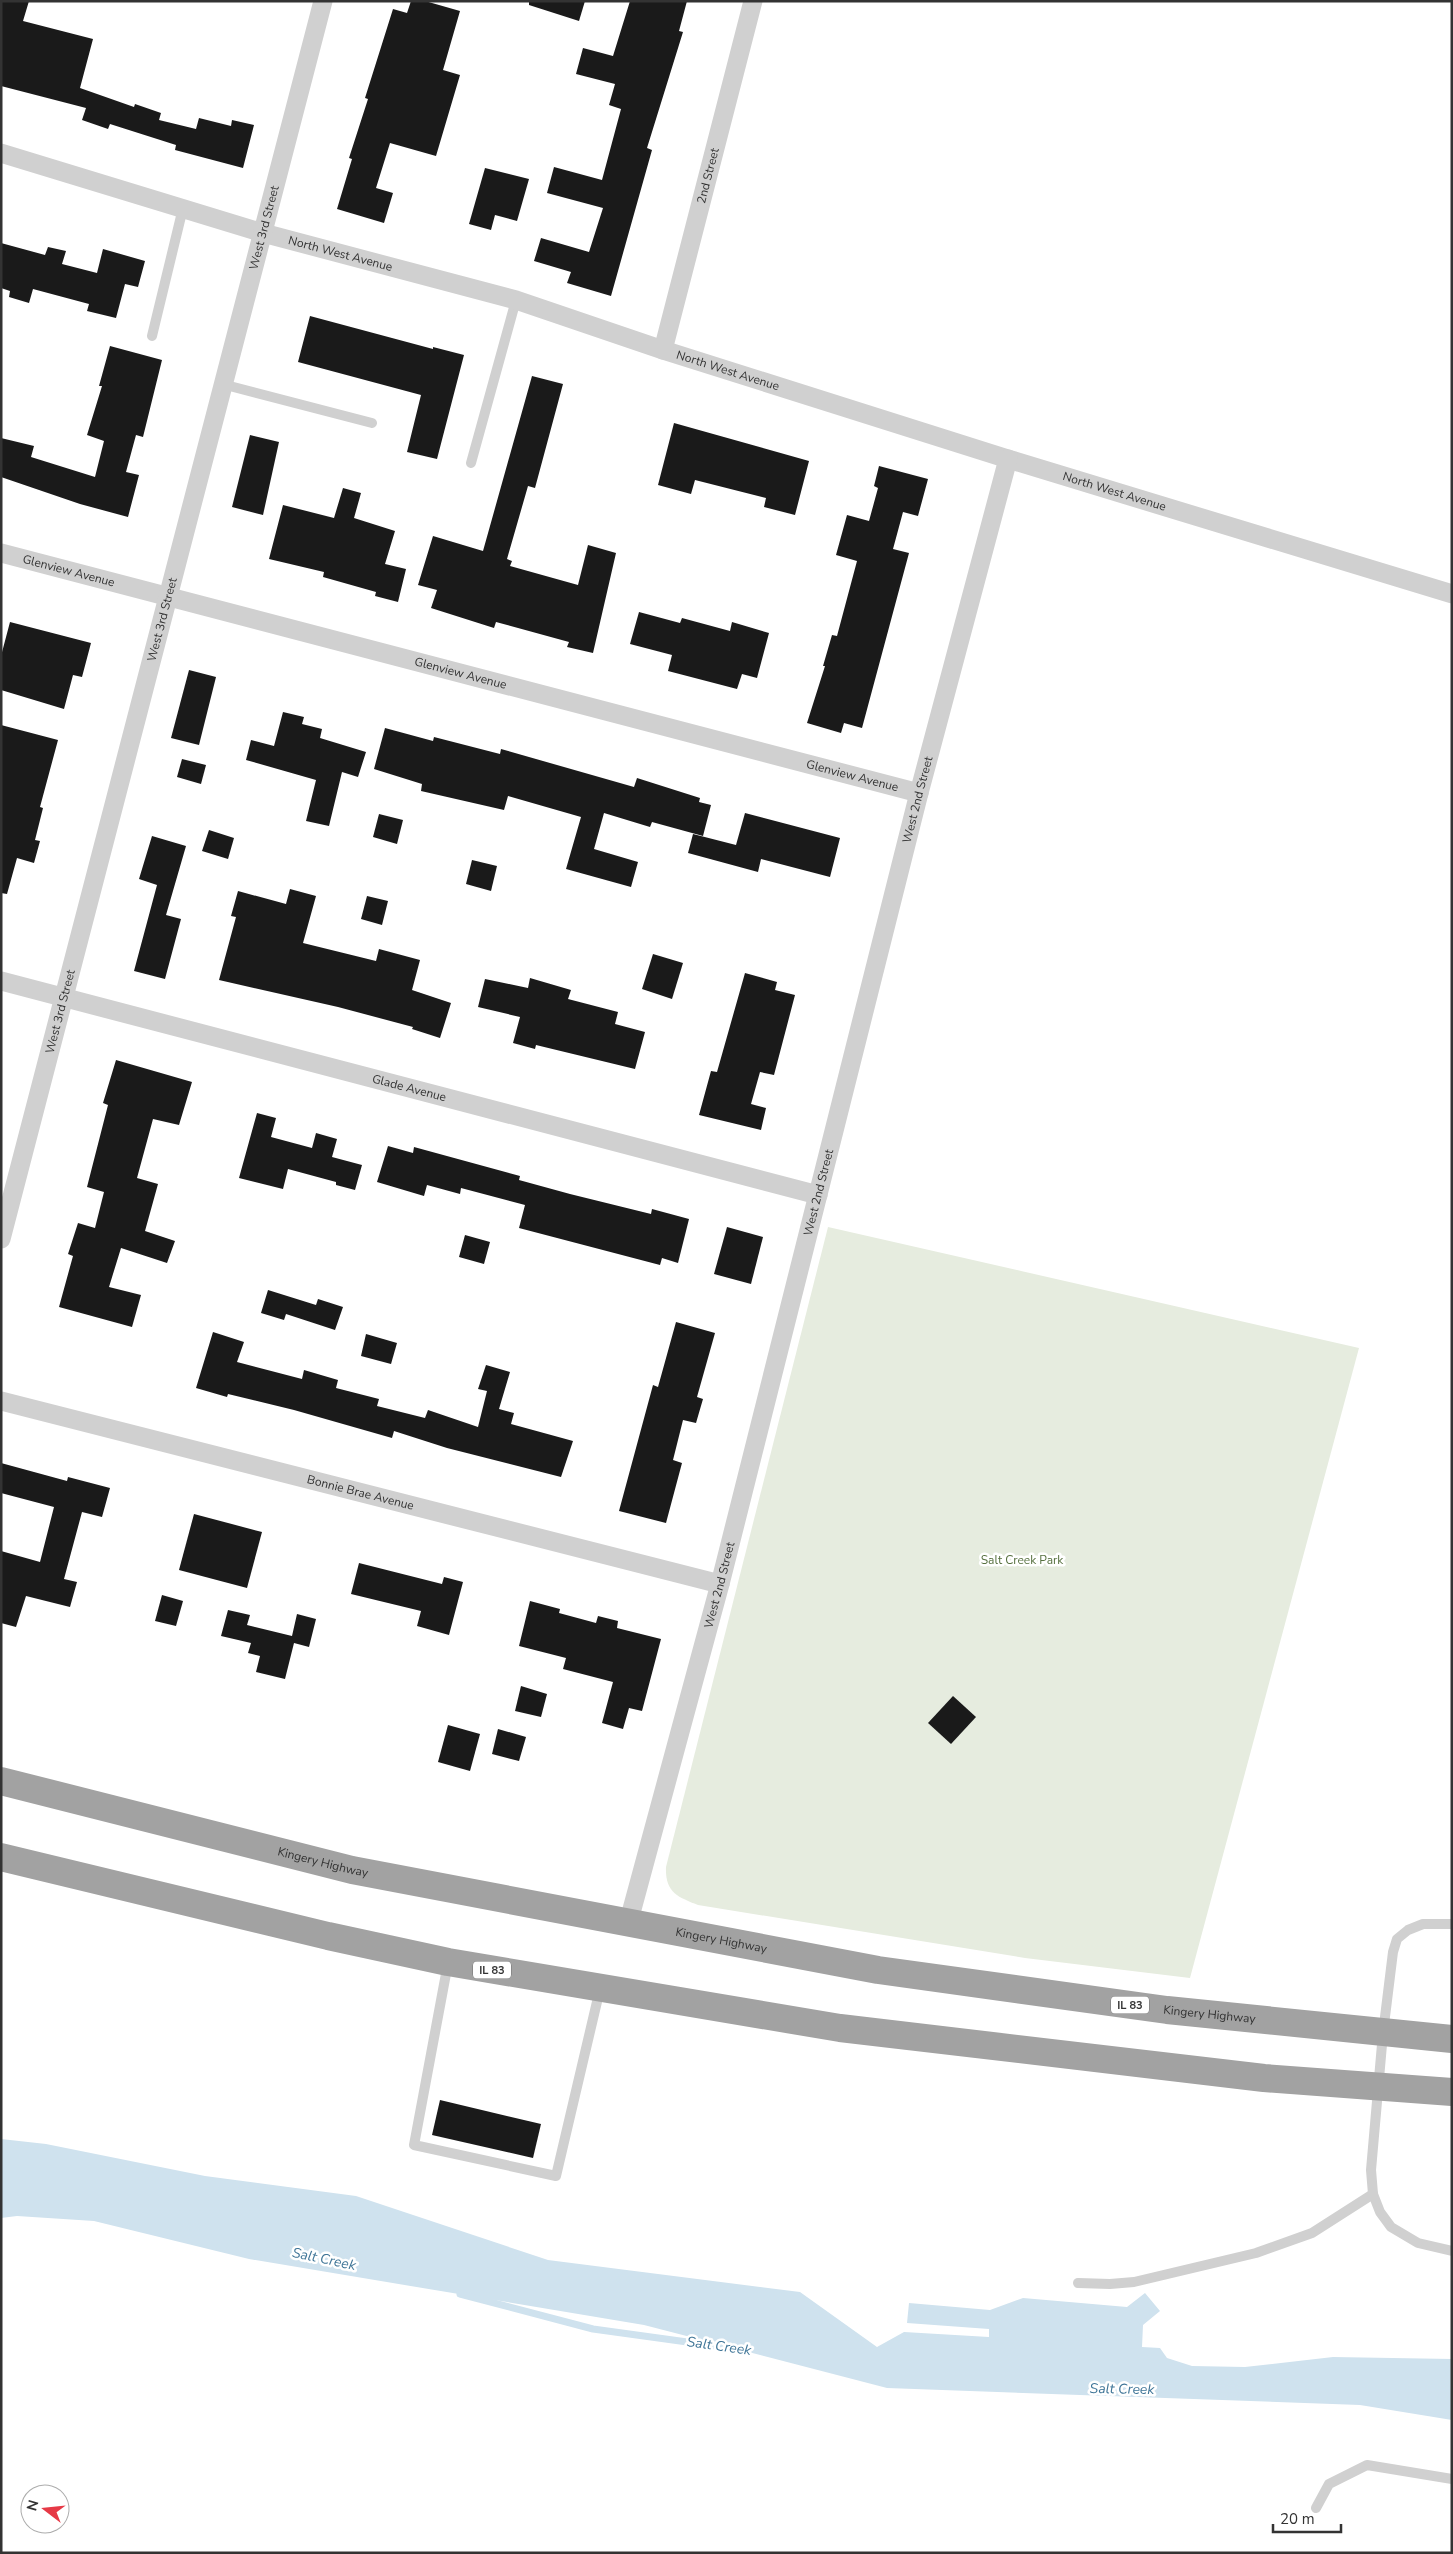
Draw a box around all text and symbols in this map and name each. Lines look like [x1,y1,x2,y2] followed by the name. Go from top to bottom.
[693,145,723,205] street label: 2nd Street
[245,183,283,271] street label: West 3rd Street
[287,232,394,275] street label: North West Avenue
[674,347,781,394] street label: North West Avenue
[1061,468,1168,515] street label: North West Avenue
[21,551,117,590] street label: Glenview Avenue
[144,575,181,663] street label: West 3rd Street
[413,653,508,693] street label: Glenview Avenue
[899,754,937,845] street label: West 2nd Street
[805,756,900,795] street label: Glenview Avenue
[42,967,79,1055] street label: West 3rd Street
[370,1071,448,1105] street label: Glade Avenue
[800,1147,837,1237] street label: West 2nd Street
[305,1471,416,1514] street label: Bonnie Brae Avenue
[700,1539,738,1630] street label: West 2nd Street
[981,1552,1064,1568] park label: Salt Creek Park
[276,1843,370,1881] street label: Kingery Highway
[674,1924,769,1957] street label: Kingery Highway
[473,1962,511,1978] road number: IL 83
[1111,1996,1149,2014] road number: IL 83
[1163,2002,1257,2027] street label: Kingery Highway
[290,2243,359,2275] water label: Salt Creek
[686,2332,753,2360] water label: Salt Creek
[1089,2379,1156,2399] water label: Salt Creek
[20,2484,70,2534] north arrow
[22,2498,44,2513] text: N
[1273,2502,1340,2534] scale bar
[1280,2509,1315,2529] text: 20 m

